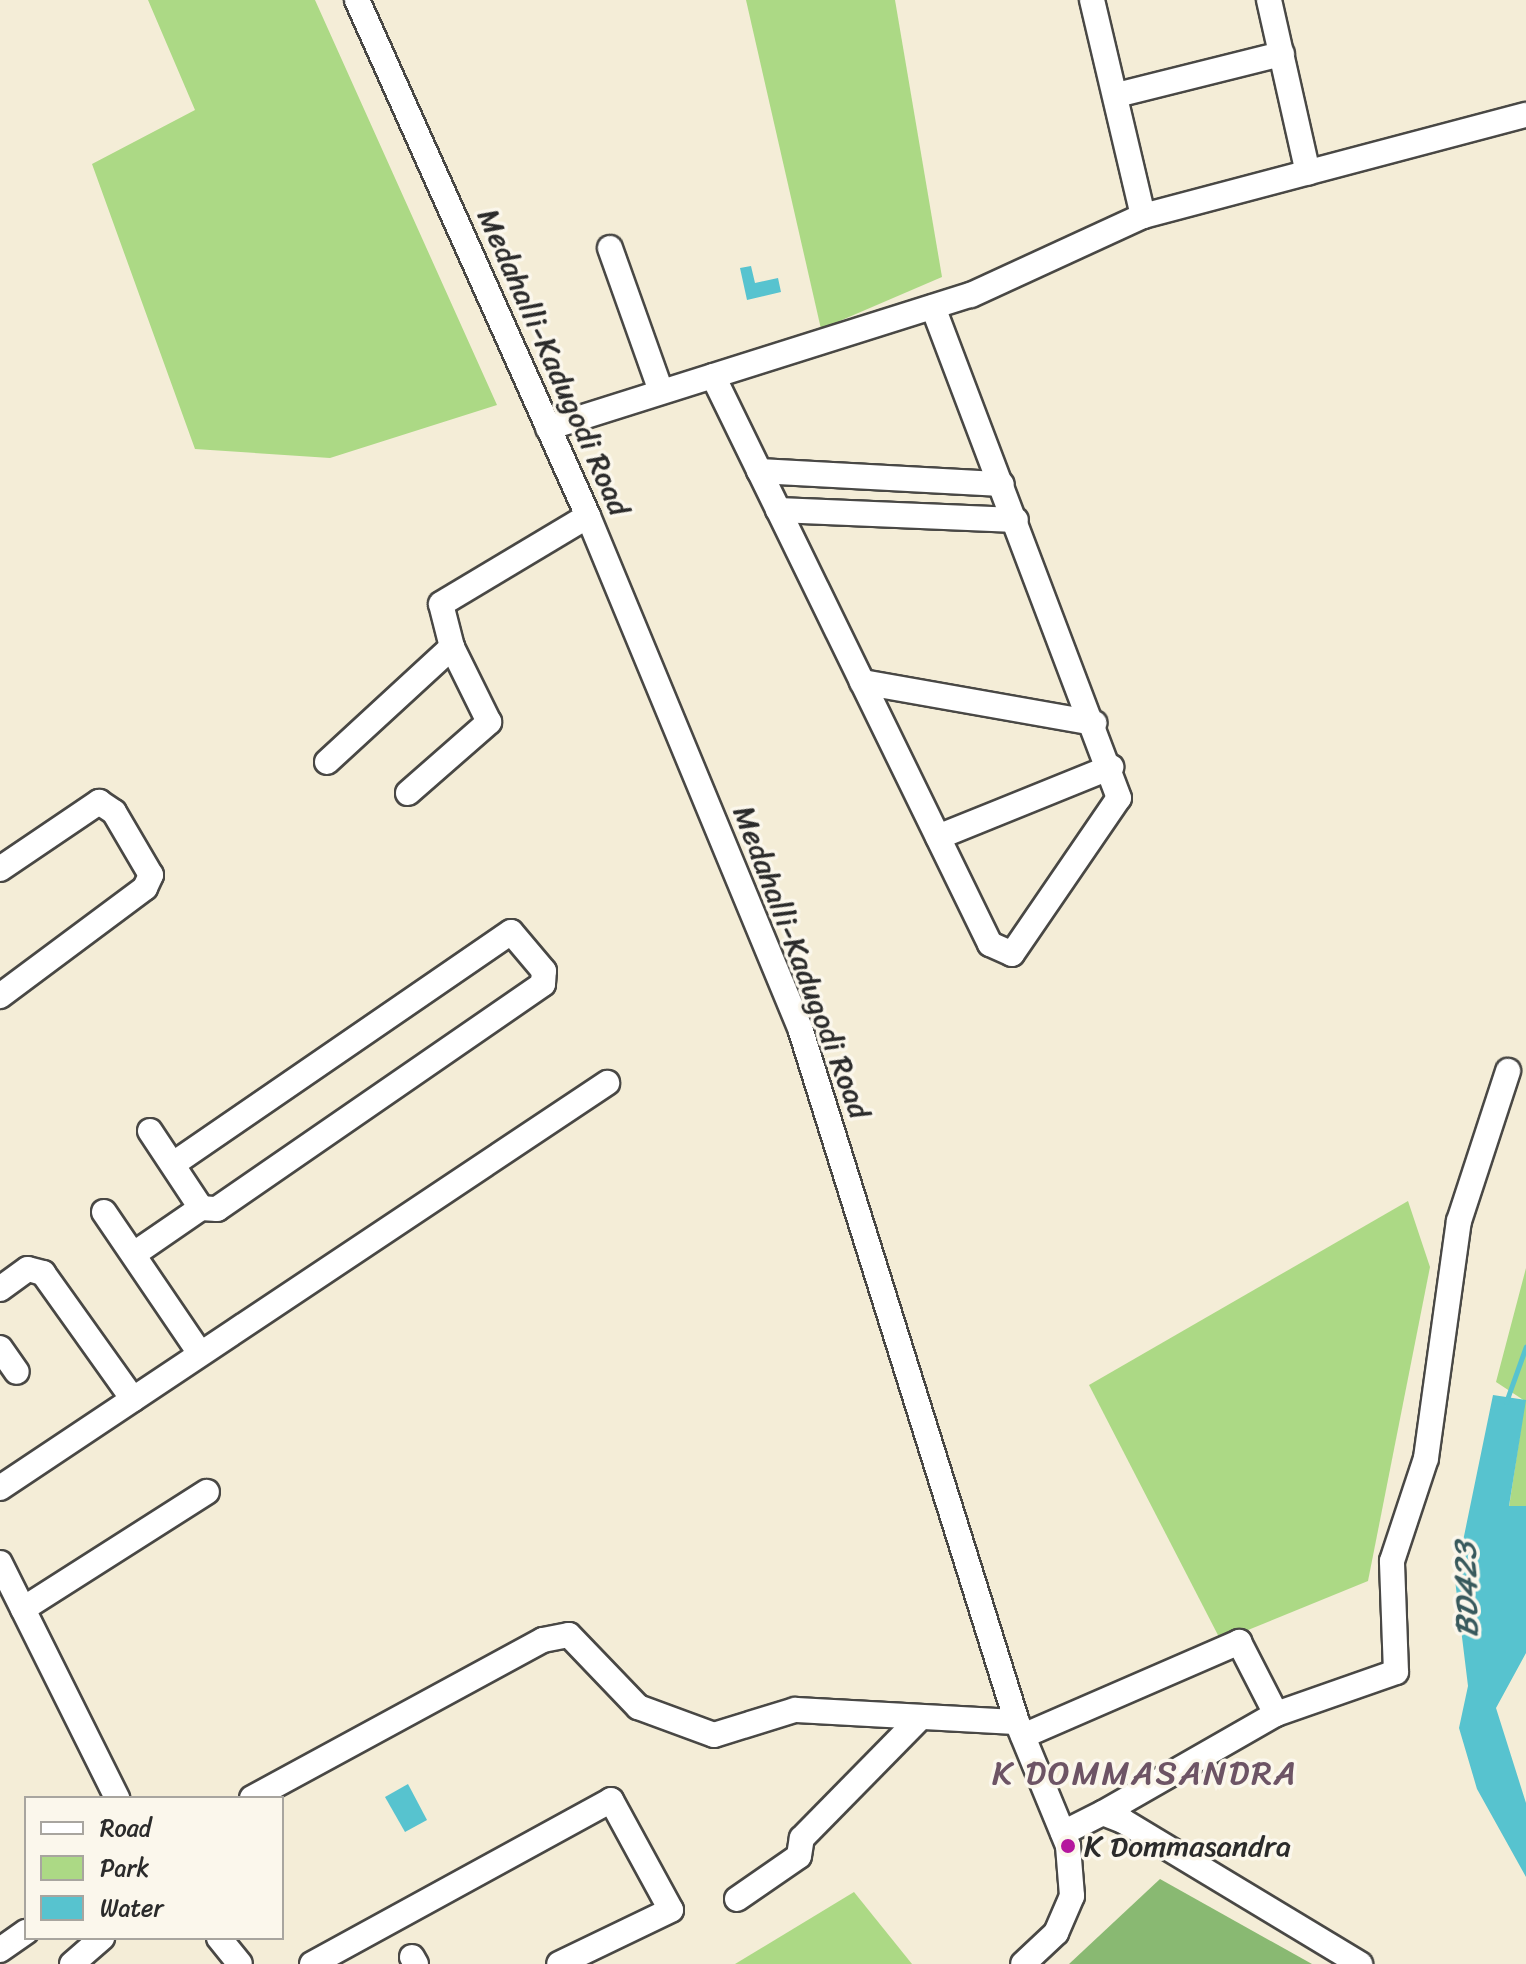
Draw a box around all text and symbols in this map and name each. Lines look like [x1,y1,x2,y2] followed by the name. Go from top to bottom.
[470,203,638,521] street label: Medahalli-Kadugodi Road
[726,800,878,1124] street label: Medahalli-Kadugodi Road
[1447,1542,1487,1638] water label: BD423
[991,1754,1299,1794] district label: K DOMMASANDRA
[24,1796,284,1940] legend
[100,1807,151,1849] text: Road
[1084,1828,1291,1864] place label: K Dommasandra
[1059,1837,1077,1855] marker: K Dommasandra
[100,1847,149,1889] text: Park
[100,1887,163,1929] text: Water

